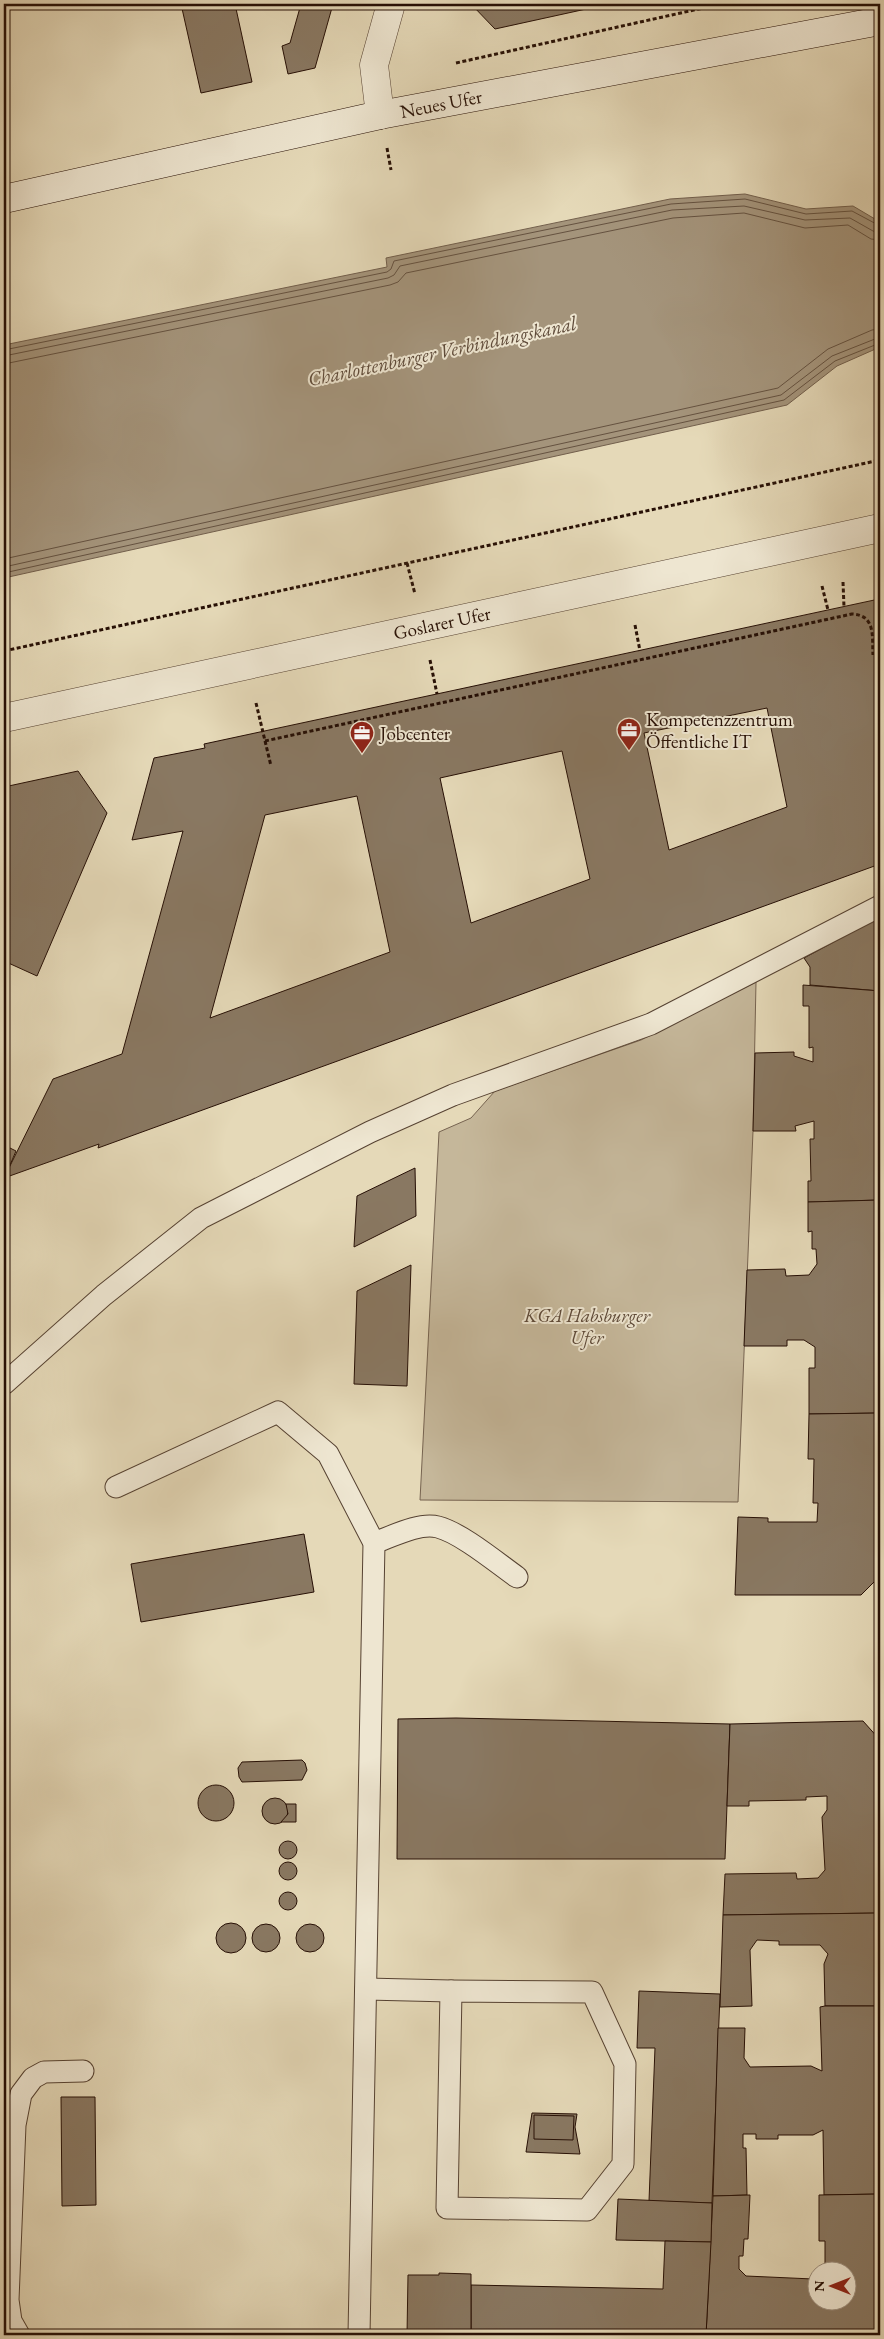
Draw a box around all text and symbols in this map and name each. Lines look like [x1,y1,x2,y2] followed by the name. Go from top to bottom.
[398,84,485,124] street label: Neues Ufer
[305,310,580,392] water label: Charlottenburger Verbindungskanal
[391,600,494,645] street label: Goslarer Ufer
[646,707,793,754] place label: Kompetenzzentrum Öffentliche IT
[616,717,642,751] office icon: Kompetenzzentrum Öffentliche IT
[349,720,375,754] office icon: Jobcenter
[378,721,451,746] place label: Jobcenter
[523,1303,651,1350] park label: KGA Habsburger Ufer
[806,2262,856,2312] north arrow
[810,2280,828,2292] text: N

